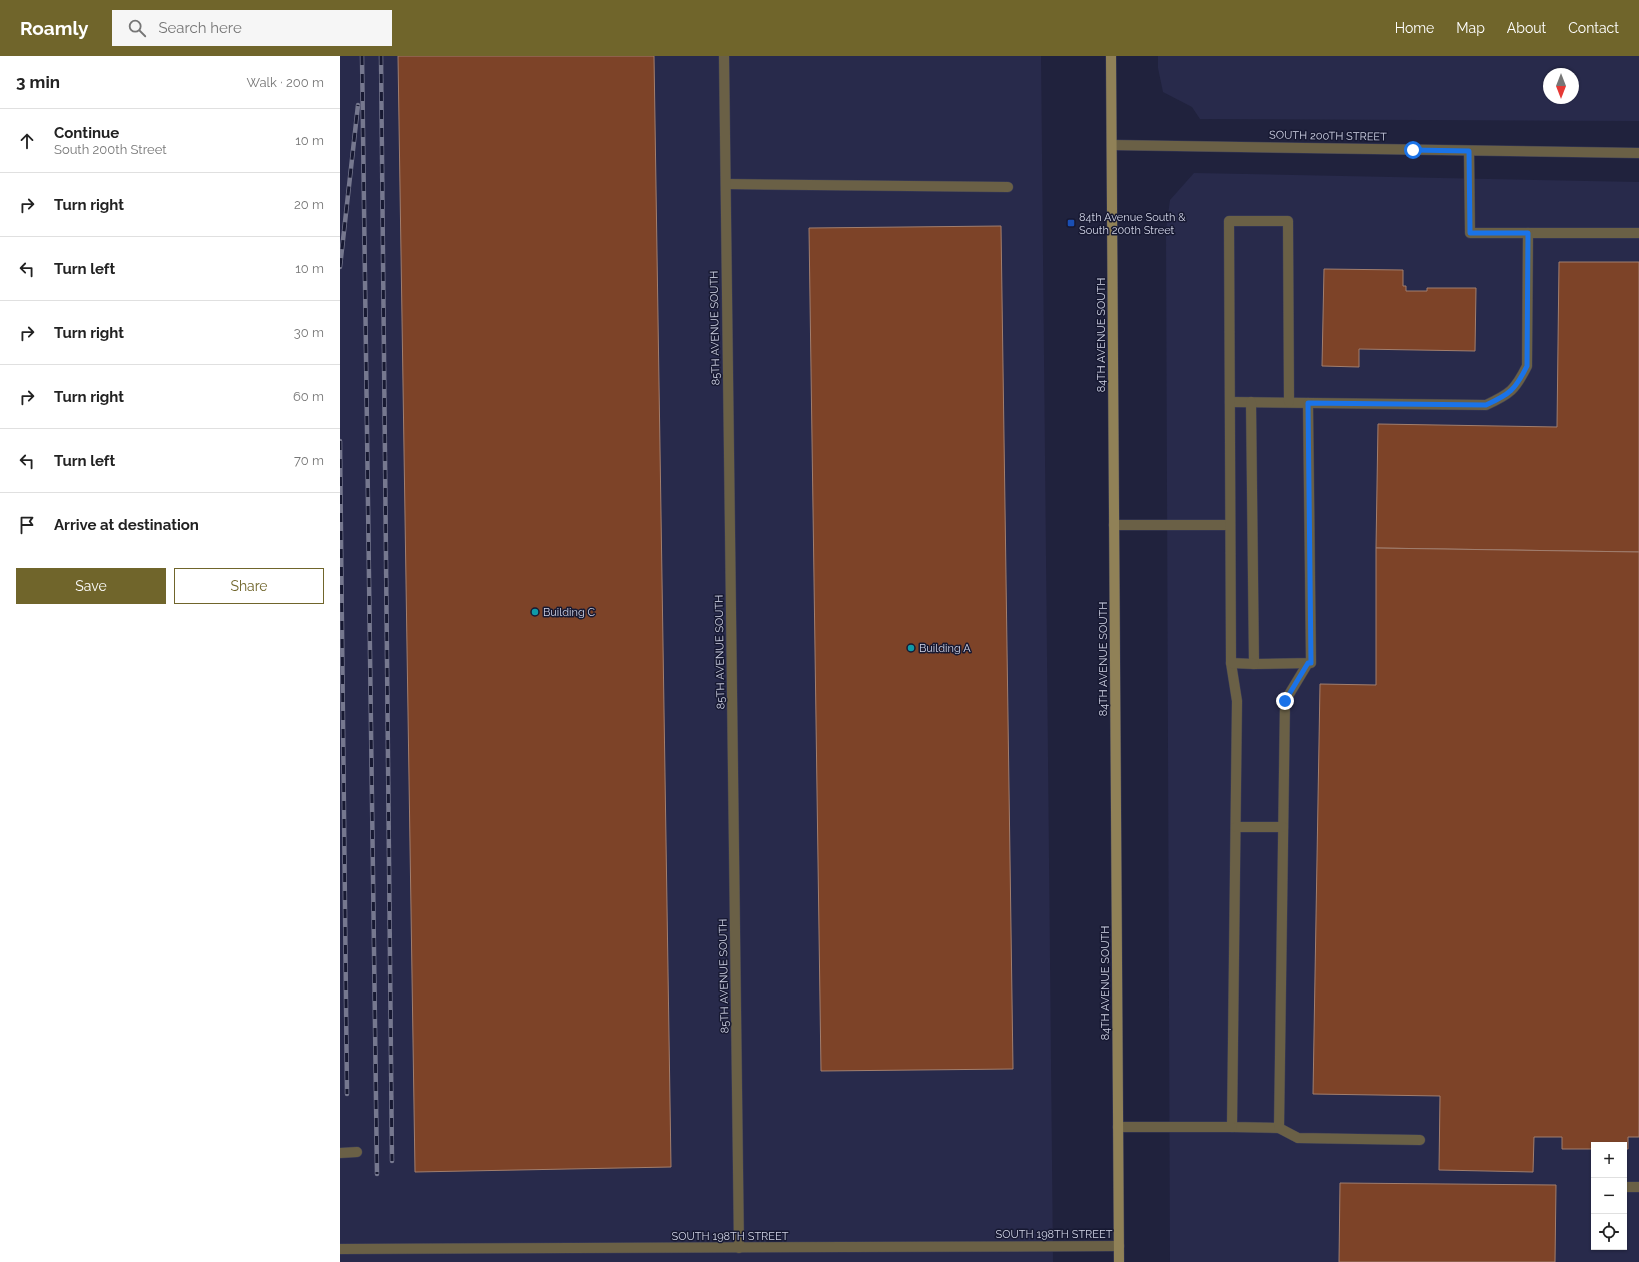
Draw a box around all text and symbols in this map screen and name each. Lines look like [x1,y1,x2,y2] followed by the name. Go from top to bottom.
[112,10,392,46] search box
[20,17,88,39] text: Roamly
[126,17,148,39] icon: search
[158,19,242,37] text: Search here
[1395,20,1434,36] text: Home
[1456,20,1485,36] text: Map
[1507,20,1546,36] text: About
[1568,20,1619,36] text: Contact
[1543,68,1579,104] north arrow
[16,72,60,92] text: 3 min
[247,75,324,90] text: Walk · 200 m
[54,124,119,142] text: Continue
[1269,128,1387,144] street label: SOUTH 200TH STREET
[16,130,38,152] icon: ahead
[295,133,324,148] text: 10 m
[1404,141,1422,159] route start
[54,142,167,157] text: South 200th Street
[16,194,38,216] icon: right
[54,196,124,214] text: Turn right
[294,197,324,212] text: 20 m
[1079,211,1186,237] place label: 84th Avenue South & South 200th Street
[1066,218,1076,228] marker: 84th Avenue South & South 200th Street
[16,258,38,280] icon: left
[54,260,115,278] text: Turn left
[295,261,324,276] text: 10 m
[707,270,723,386] street label: 85TH AVENUE SOUTH
[1095,278,1108,392] street label: 84TH AVENUE SOUTH
[16,322,38,344] icon: right
[54,324,124,342] text: Turn right
[294,325,324,340] text: 30 m
[16,386,38,408] icon: right
[54,388,124,406] text: Turn right
[293,389,324,404] text: 60 m
[16,450,38,472] icon: left
[54,452,115,470] text: Turn left
[294,453,324,468] text: 70 m
[16,514,38,536] icon: arrive
[54,516,199,534] text: Arrive at destination
[16,568,166,604] button: Save
[174,568,324,604] button: Share
[712,594,728,710] street label: 85TH AVENUE SOUTH
[1097,602,1110,716] street label: 84TH AVENUE SOUTH
[543,606,596,619] place label: Building C
[530,607,540,617] marker: Building C
[919,642,971,655] place label: Building A
[906,643,916,653] marker: Building A
[1276,692,1294,710] route end
[716,918,732,1034] street label: 85TH AVENUE SOUTH
[1099,926,1112,1040] street label: 84TH AVENUE SOUTH
[1591,1142,1627,1250] map controls
[1591,1142,1627,1178] button: +
[1591,1178,1627,1214] button: −
[1591,1214,1627,1250] button: locate
[996,1228,1113,1241] street label: SOUTH 198TH STREET
[672,1230,789,1243] street label: SOUTH 198TH STREET

